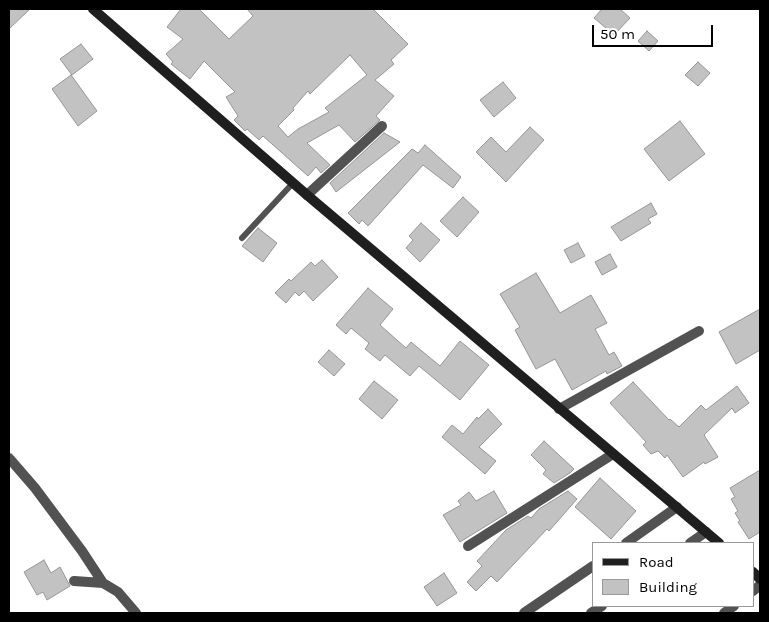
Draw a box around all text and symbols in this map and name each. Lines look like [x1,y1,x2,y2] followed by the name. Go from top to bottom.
[594,15,715,47] scale bar
[600,25,635,43] text: 50 m
[592,542,754,607] legend
[639,553,674,571] text: Road
[639,578,697,596] text: Building

